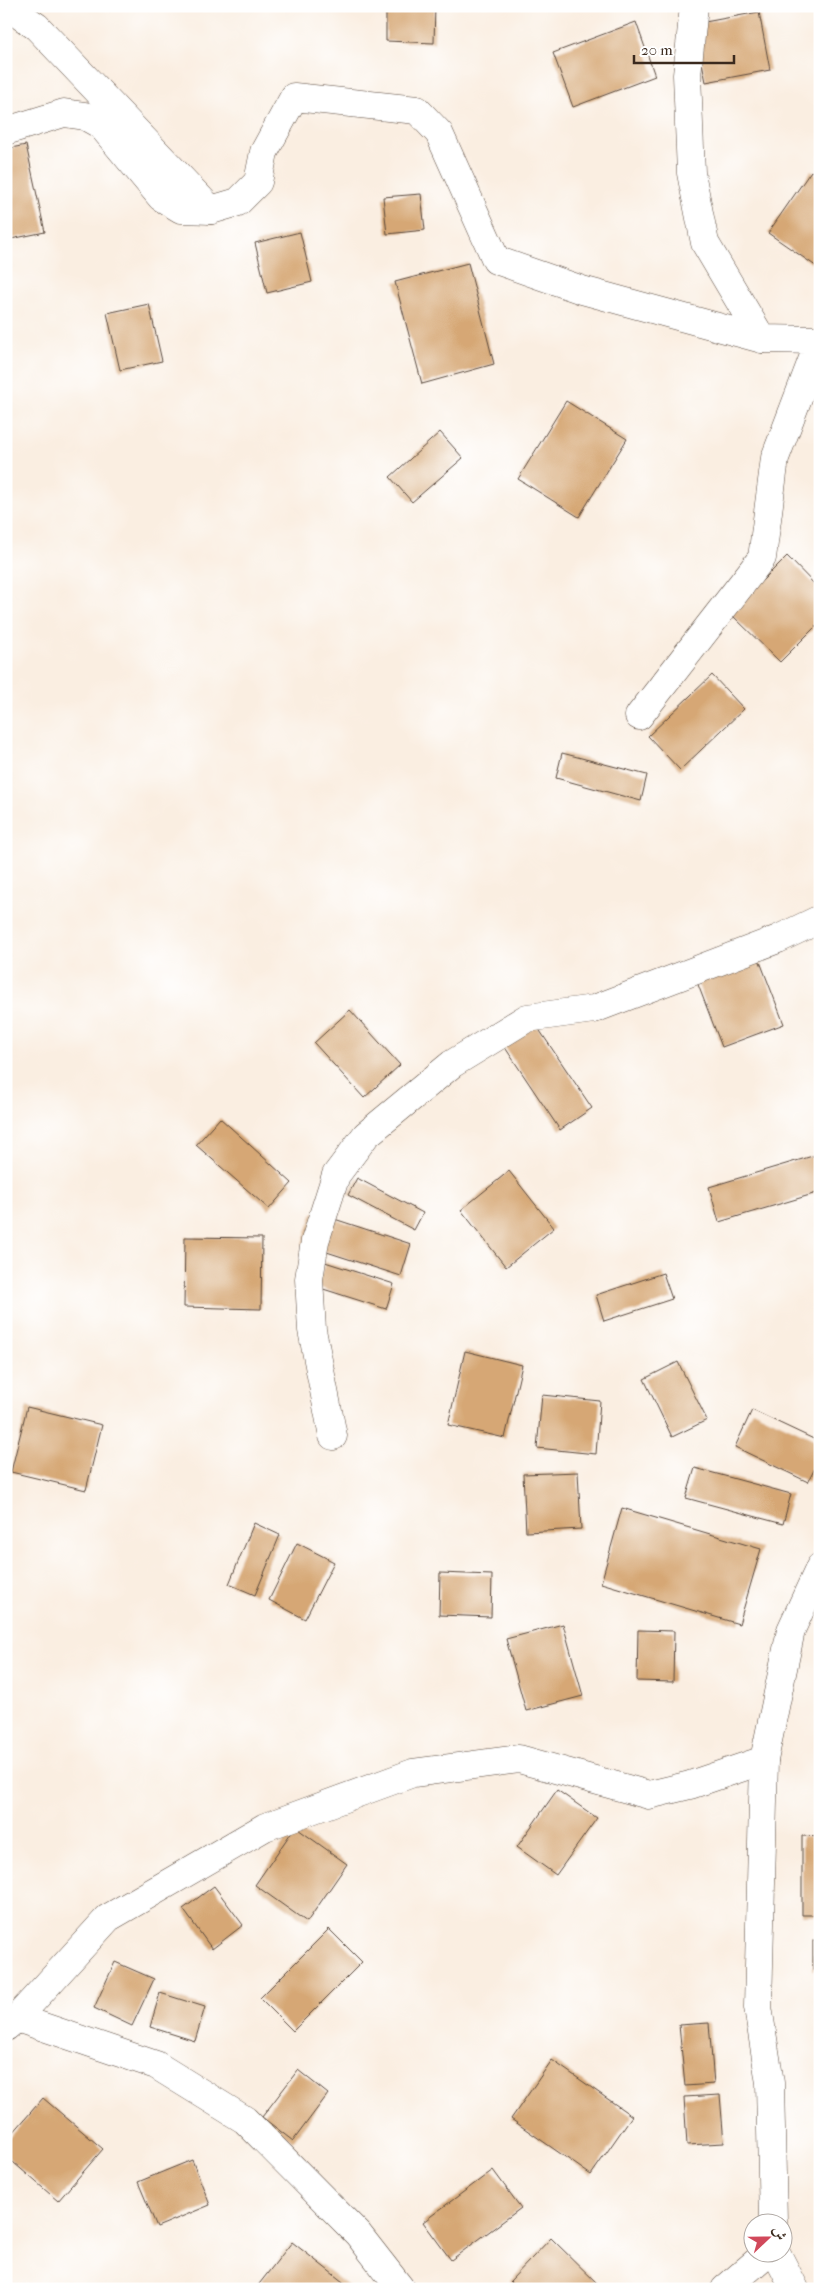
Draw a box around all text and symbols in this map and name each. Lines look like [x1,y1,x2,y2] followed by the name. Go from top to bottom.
[634,32,734,64] scale bar
[641,41,673,59] text: 20 m
[744,2212,794,2262] north arrow
[769,2224,790,2243] text: ش

